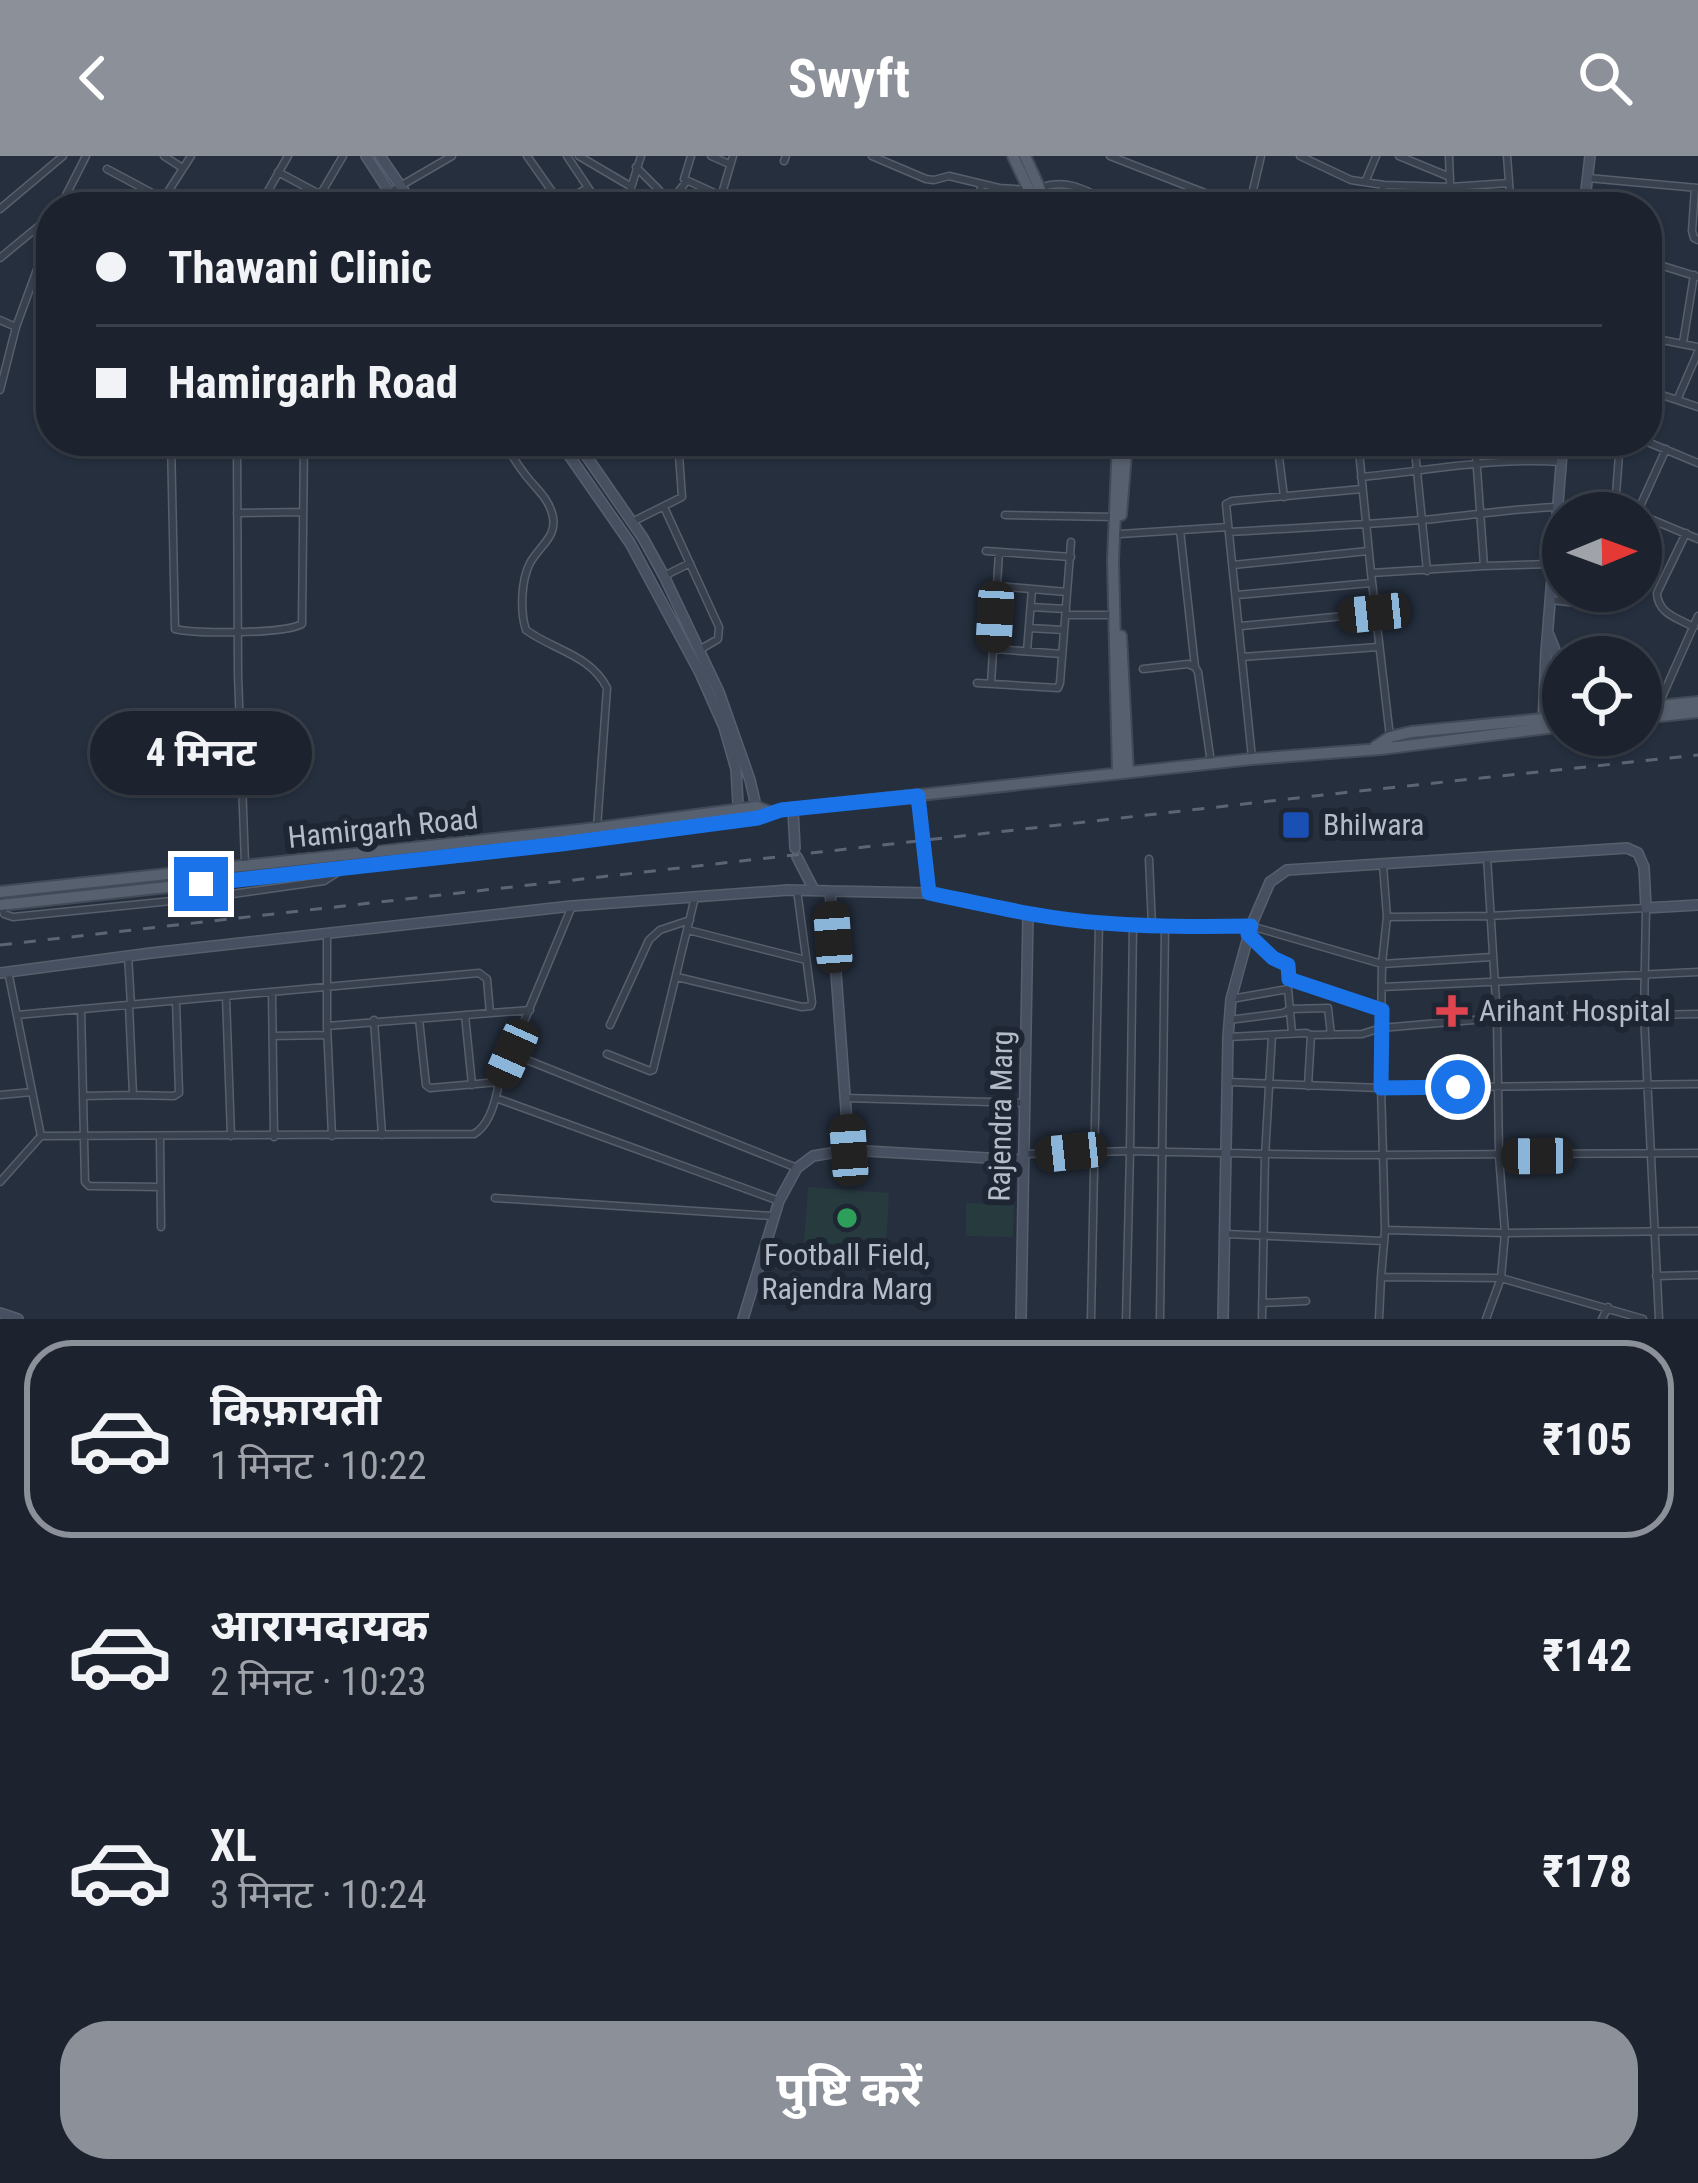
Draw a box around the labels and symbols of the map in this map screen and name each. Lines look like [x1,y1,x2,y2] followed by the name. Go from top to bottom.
[1542,492,1662,612] north arrow
[975,580,1015,654] car
[1336,591,1412,635] car
[90,710,312,794] callout: 4 मिनट
[286,800,480,855] street label: Hamirgarh Road
[1323,807,1424,842] place label: Bhilwara
[1280,809,1312,841] marker: Bhilwara
[174,857,228,911] route end
[813,900,853,974] car
[1479,993,1671,1028] place label: Arihant Hospital
[1436,995,1468,1027] marker: Arihant Hospital
[481,1014,543,1094] car
[982,1030,1019,1202] street label: Rajendra Marg
[1431,1060,1485,1114] route start
[829,1113,869,1187] car
[1033,1130,1109,1174] car
[1501,1137,1573,1175] car
[834,1205,860,1231] marker: Football Field, Rajendra Marg
[762,1237,933,1306] place label: Football Field, Rajendra Marg

